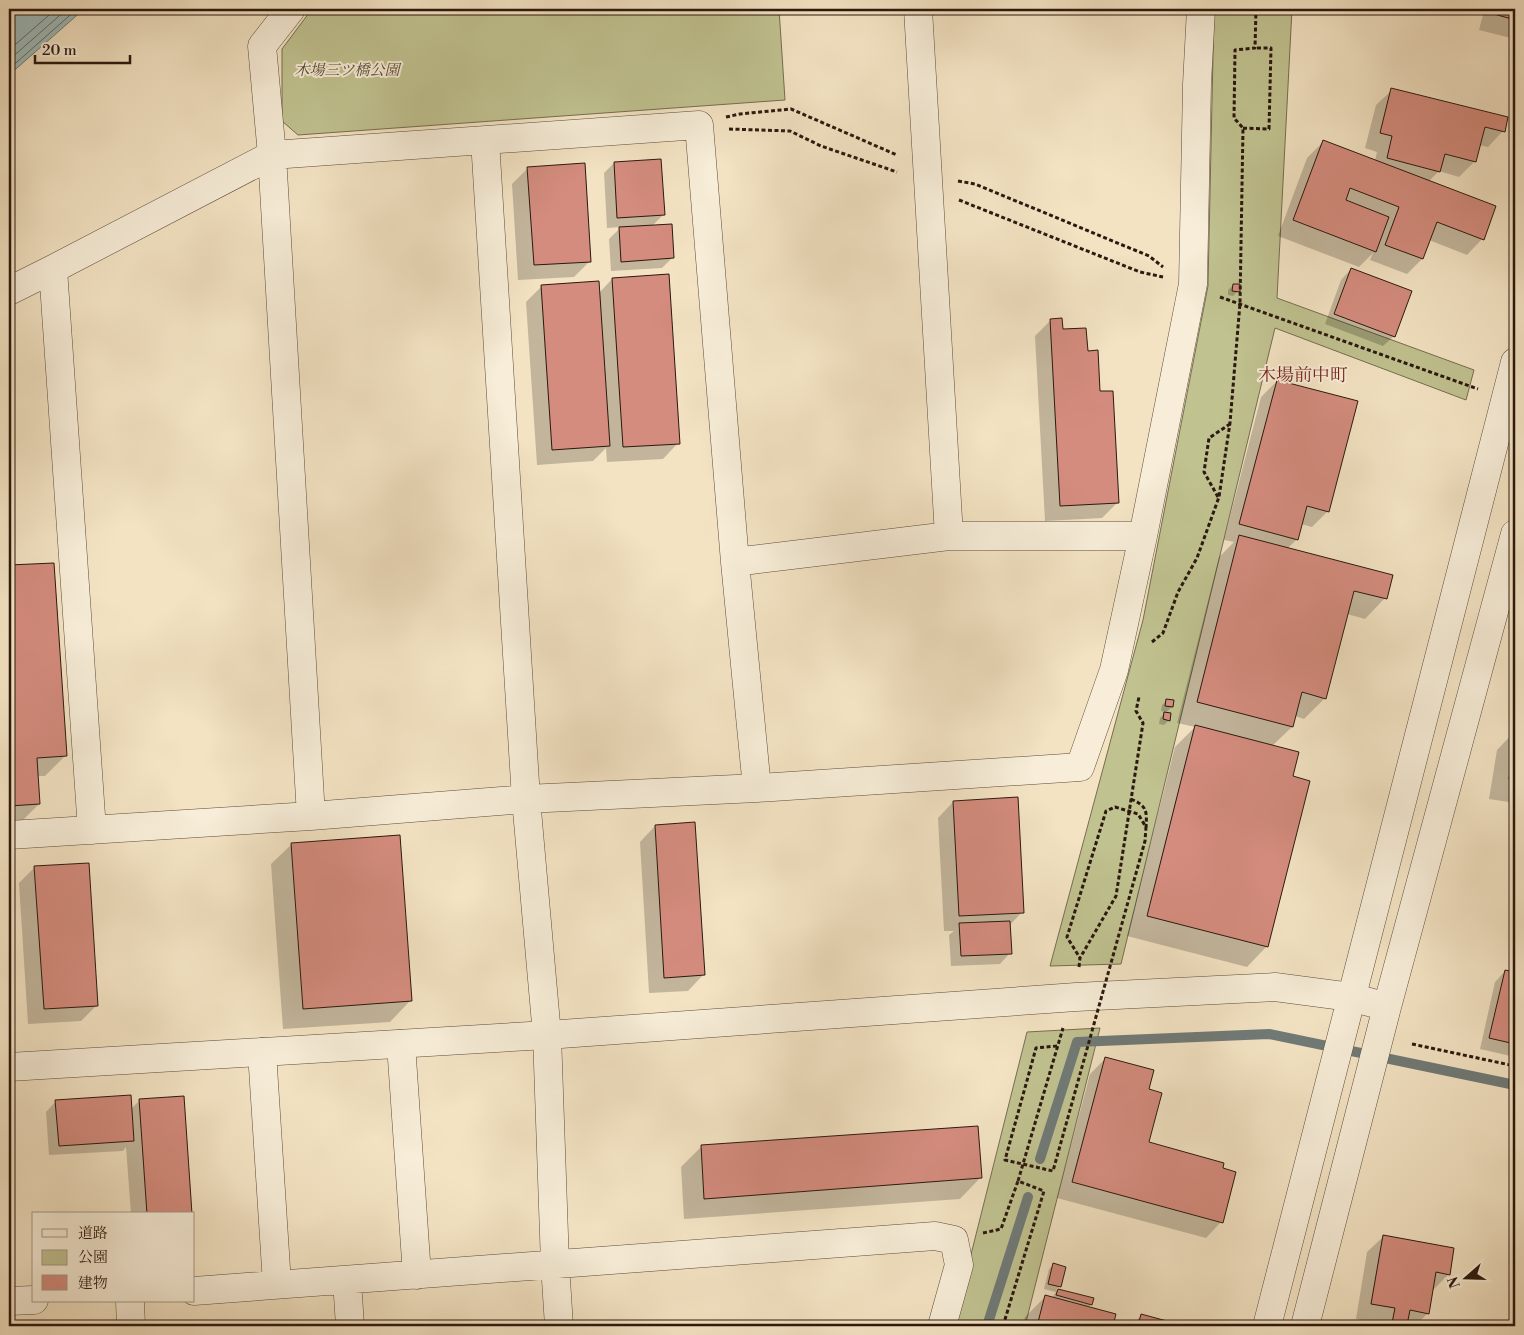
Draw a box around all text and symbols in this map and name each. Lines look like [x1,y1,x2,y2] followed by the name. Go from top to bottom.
[35,32,130,64] scale bar
[42,41,77,60] text: 20 m
[294,61,402,80] park label: 木場三ツ橋公園
[1258,364,1348,387] district label: 木場前中町
[32,1212,195,1302] legend
[78,1224,108,1243] text: 道路
[78,1248,108,1267] text: 公園
[1442,1252,1492,1302] north arrow
[78,1274,108,1293] text: 建物
[1444,1274,1465,1290] text: N

